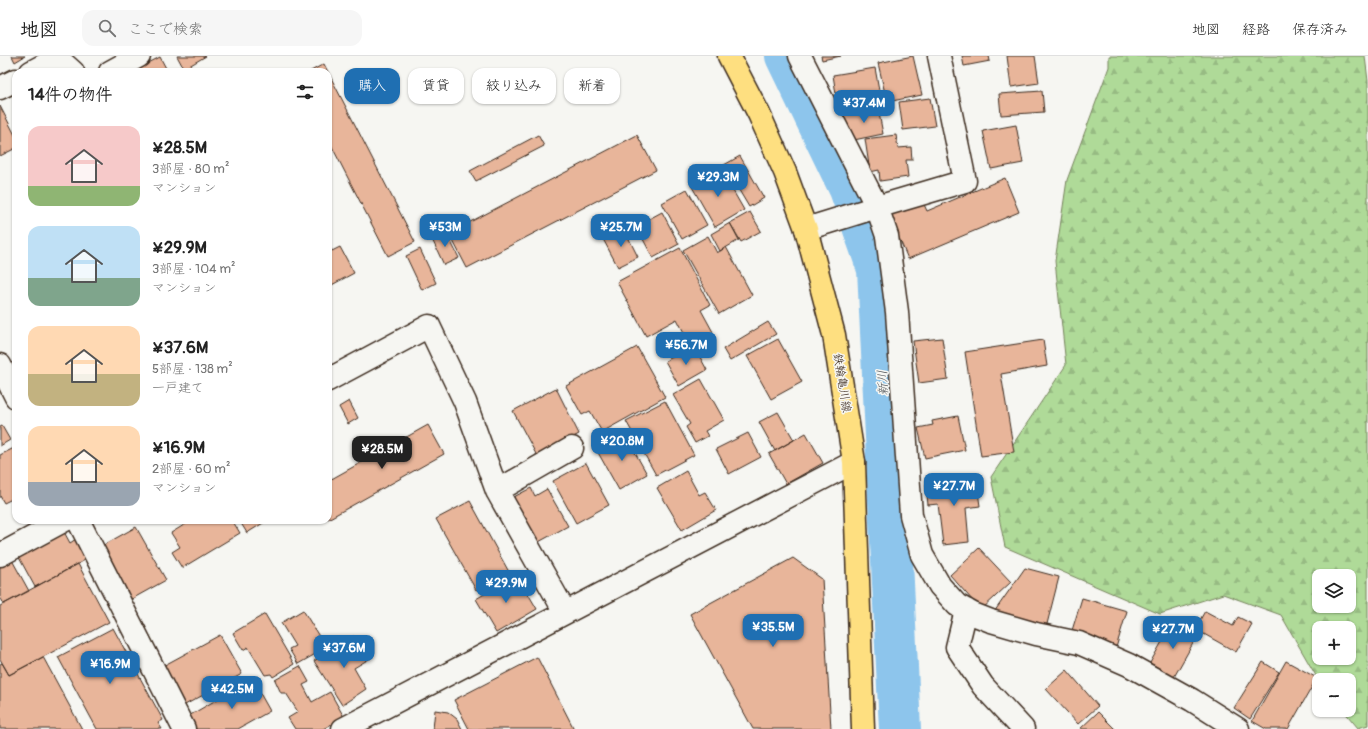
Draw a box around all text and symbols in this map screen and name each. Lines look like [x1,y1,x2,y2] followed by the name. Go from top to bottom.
[82,10,362,46] search box
[96,17,118,39] icon: search
[20,18,58,42] text: 地図
[128,20,203,39] text: ここで検索
[1192,21,1220,38] text: 地図
[1242,21,1270,38] text: 経路
[1292,21,1348,38] text: 保存済み
[344,68,400,104] chip: 購入
[408,68,464,104] chip: 賃貸
[472,68,556,104] chip: 絞り込み
[564,68,620,104] chip: 新着
[294,81,316,103] icon: filters
[28,84,113,105] text: 14件の物件
[831,90,897,124] pin: ¥37.4M
[843,95,885,111] text: ¥37.4M
[152,137,207,158] text: ¥28.5M
[60,142,108,190] icon: home
[152,161,229,177] text: 3部屋 · 80 m²
[685,164,751,198] pin: ¥29.3M
[697,169,739,185] text: ¥29.3M
[152,180,216,196] text: マンション
[421,214,469,248] pin: ¥53M
[588,214,654,248] pin: ¥25.7M
[429,219,461,235] text: ¥53M
[600,219,642,235] text: ¥25.7M
[152,237,207,258] text: ¥29.9M
[60,242,108,290] icon: home
[152,261,235,277] text: 3部屋 · 104 m²
[152,280,216,296] text: マンション
[653,332,719,366] pin: ¥56.7M
[152,337,208,358] text: ¥37.6M
[665,337,707,353] text: ¥56.7M
[60,342,108,390] icon: home
[830,352,854,414] street label: 鉄輪亀川線
[152,361,233,377] text: 5部屋 · 138 m²
[874,370,892,396] water label: 新川
[152,380,204,396] text: 一戸建て
[589,428,655,462] pin: ¥20.8M
[600,433,644,449] text: ¥20.8M
[349,436,415,470] pin: ¥28.5M
[152,437,205,458] text: ¥16.9M
[361,441,403,457] text: ¥28.5M
[60,442,108,490] icon: home
[152,461,230,477] text: 2部屋 · 60 m²
[921,473,987,507] pin: ¥27.7M
[933,478,975,494] text: ¥27.7M
[152,480,216,496] text: マンション
[1312,569,1356,717] map controls
[1312,569,1356,613] button: layers
[473,570,539,604] pin: ¥29.9M
[485,575,527,591] text: ¥29.9M
[740,614,806,648] pin: ¥35.5M
[1140,616,1206,650] pin: ¥27.7M
[752,619,794,635] text: ¥35.5M
[1152,621,1194,637] text: ¥27.7M
[1312,621,1356,665] button: +
[311,635,377,669] pin: ¥37.6M
[323,640,365,656] text: ¥37.6M
[77,651,143,685] pin: ¥16.9M
[90,656,130,672] text: ¥16.9M
[1312,673,1356,717] button: −
[199,676,265,710] pin: ¥42.5M
[210,681,254,697] text: ¥42.5M

